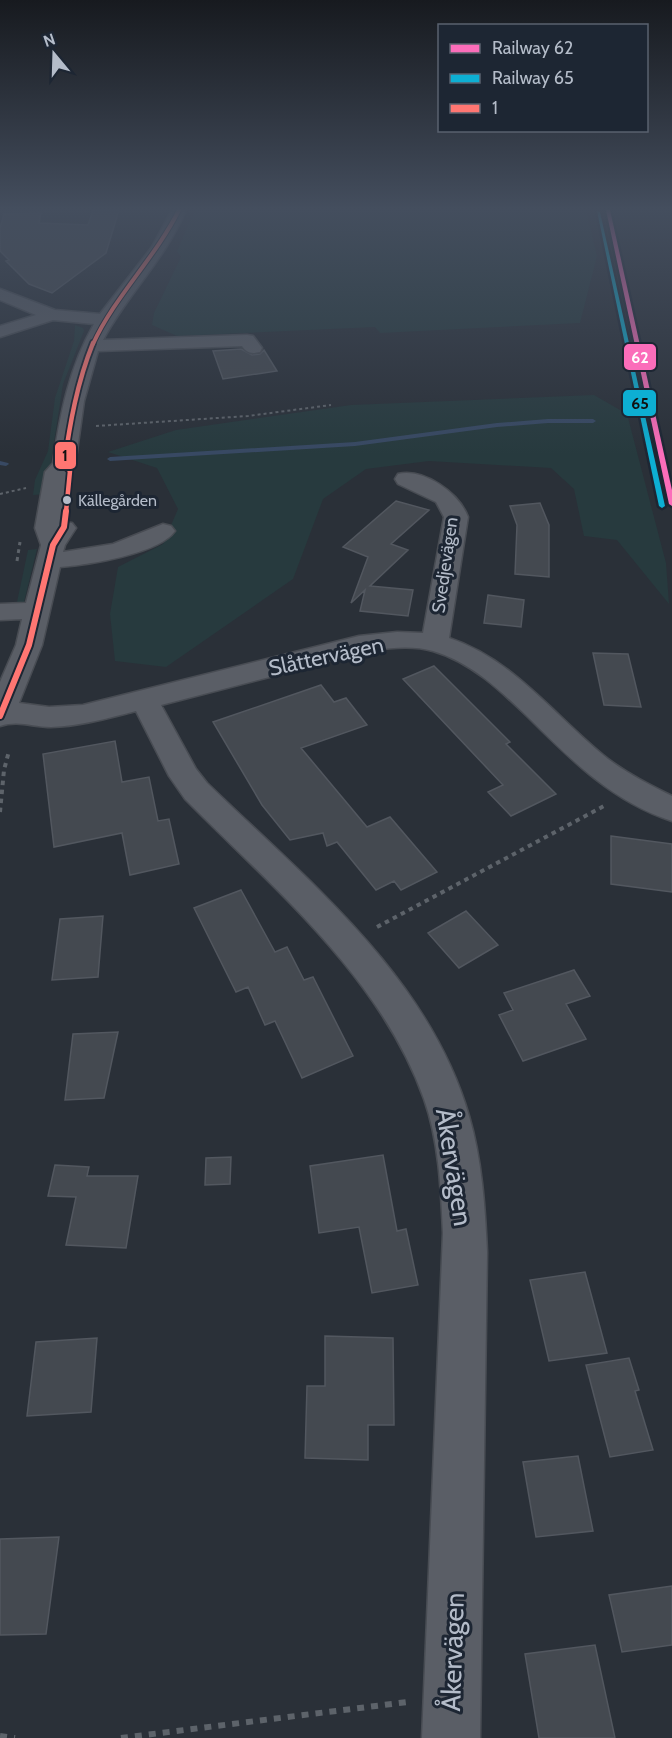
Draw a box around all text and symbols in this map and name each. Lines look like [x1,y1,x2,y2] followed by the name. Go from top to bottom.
[24,24,84,84] north arrow
[438,24,648,132] legend
[41,29,58,51] text: N
[492,37,573,59] text: Railway 62
[492,67,574,89] text: Railway 65
[492,97,498,119] text: 1
[623,343,657,371] line badge: 62
[631,348,649,367] text: 62
[622,389,657,417] line badge: 65
[631,394,649,413] text: 65
[54,441,77,470] line badge: 1
[62,446,68,465] text: 1
[78,491,157,510] place label: Källegården
[61,494,73,506] marker: Källegården
[427,516,463,614] street label: Svedjevägen
[266,631,386,682] street label: Slåttervägen
[429,1105,482,1228] street label: Åkervägen
[432,1592,471,1712] street label: Åkervägen

